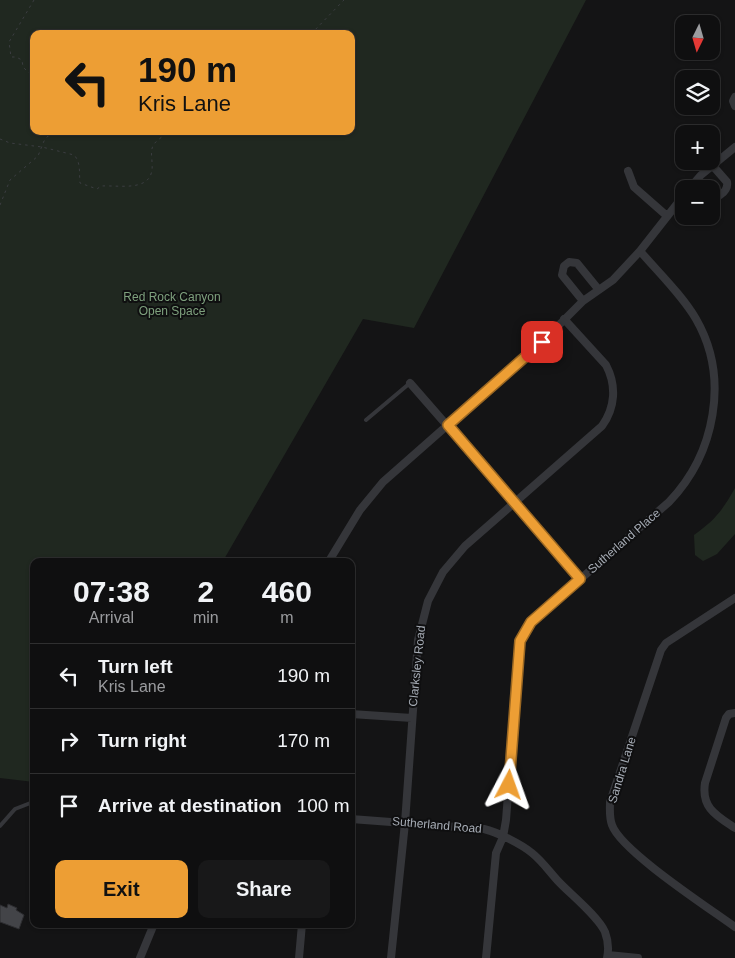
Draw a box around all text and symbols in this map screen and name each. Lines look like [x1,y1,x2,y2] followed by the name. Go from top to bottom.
[675,15,720,60] north arrow
[675,15,720,225] map controls
[55,50,120,115] icon: left
[138,50,237,89] text: 190 m
[675,70,720,115] button: layers
[138,91,231,116] text: Kris Lane
[675,125,720,170] button: +
[675,180,720,225] button: −
[123,290,221,318] park label: Red Rock Canyon Open Space
[521,321,563,363] pin
[528,328,556,356] icon: arrive
[585,506,663,576] street label: Sutherland Place
[73,575,150,608] text: 07:38
[197,575,214,608] text: 2
[262,575,312,608] text: 460
[89,609,134,626] text: Arrival
[193,609,219,626] text: min
[280,609,293,626] text: m
[406,625,428,707] street label: Clarksley Road
[98,656,173,677] text: Turn left
[55,662,83,690] icon: left
[277,665,330,686] text: 190 m
[98,678,166,695] text: Kris Lane
[55,727,83,755] icon: right
[98,730,186,751] text: Turn right
[277,730,330,751] text: 170 m
[605,735,639,805] street label: Sandra Lane
[482,758,534,810] position arrow
[55,792,83,820] icon: arrive
[98,795,282,816] text: Arrive at destination
[297,795,350,816] text: 100 m
[392,814,482,836] street label: Sutherland Road
[55,860,188,918] button: Exit
[198,860,330,918] button: Share

